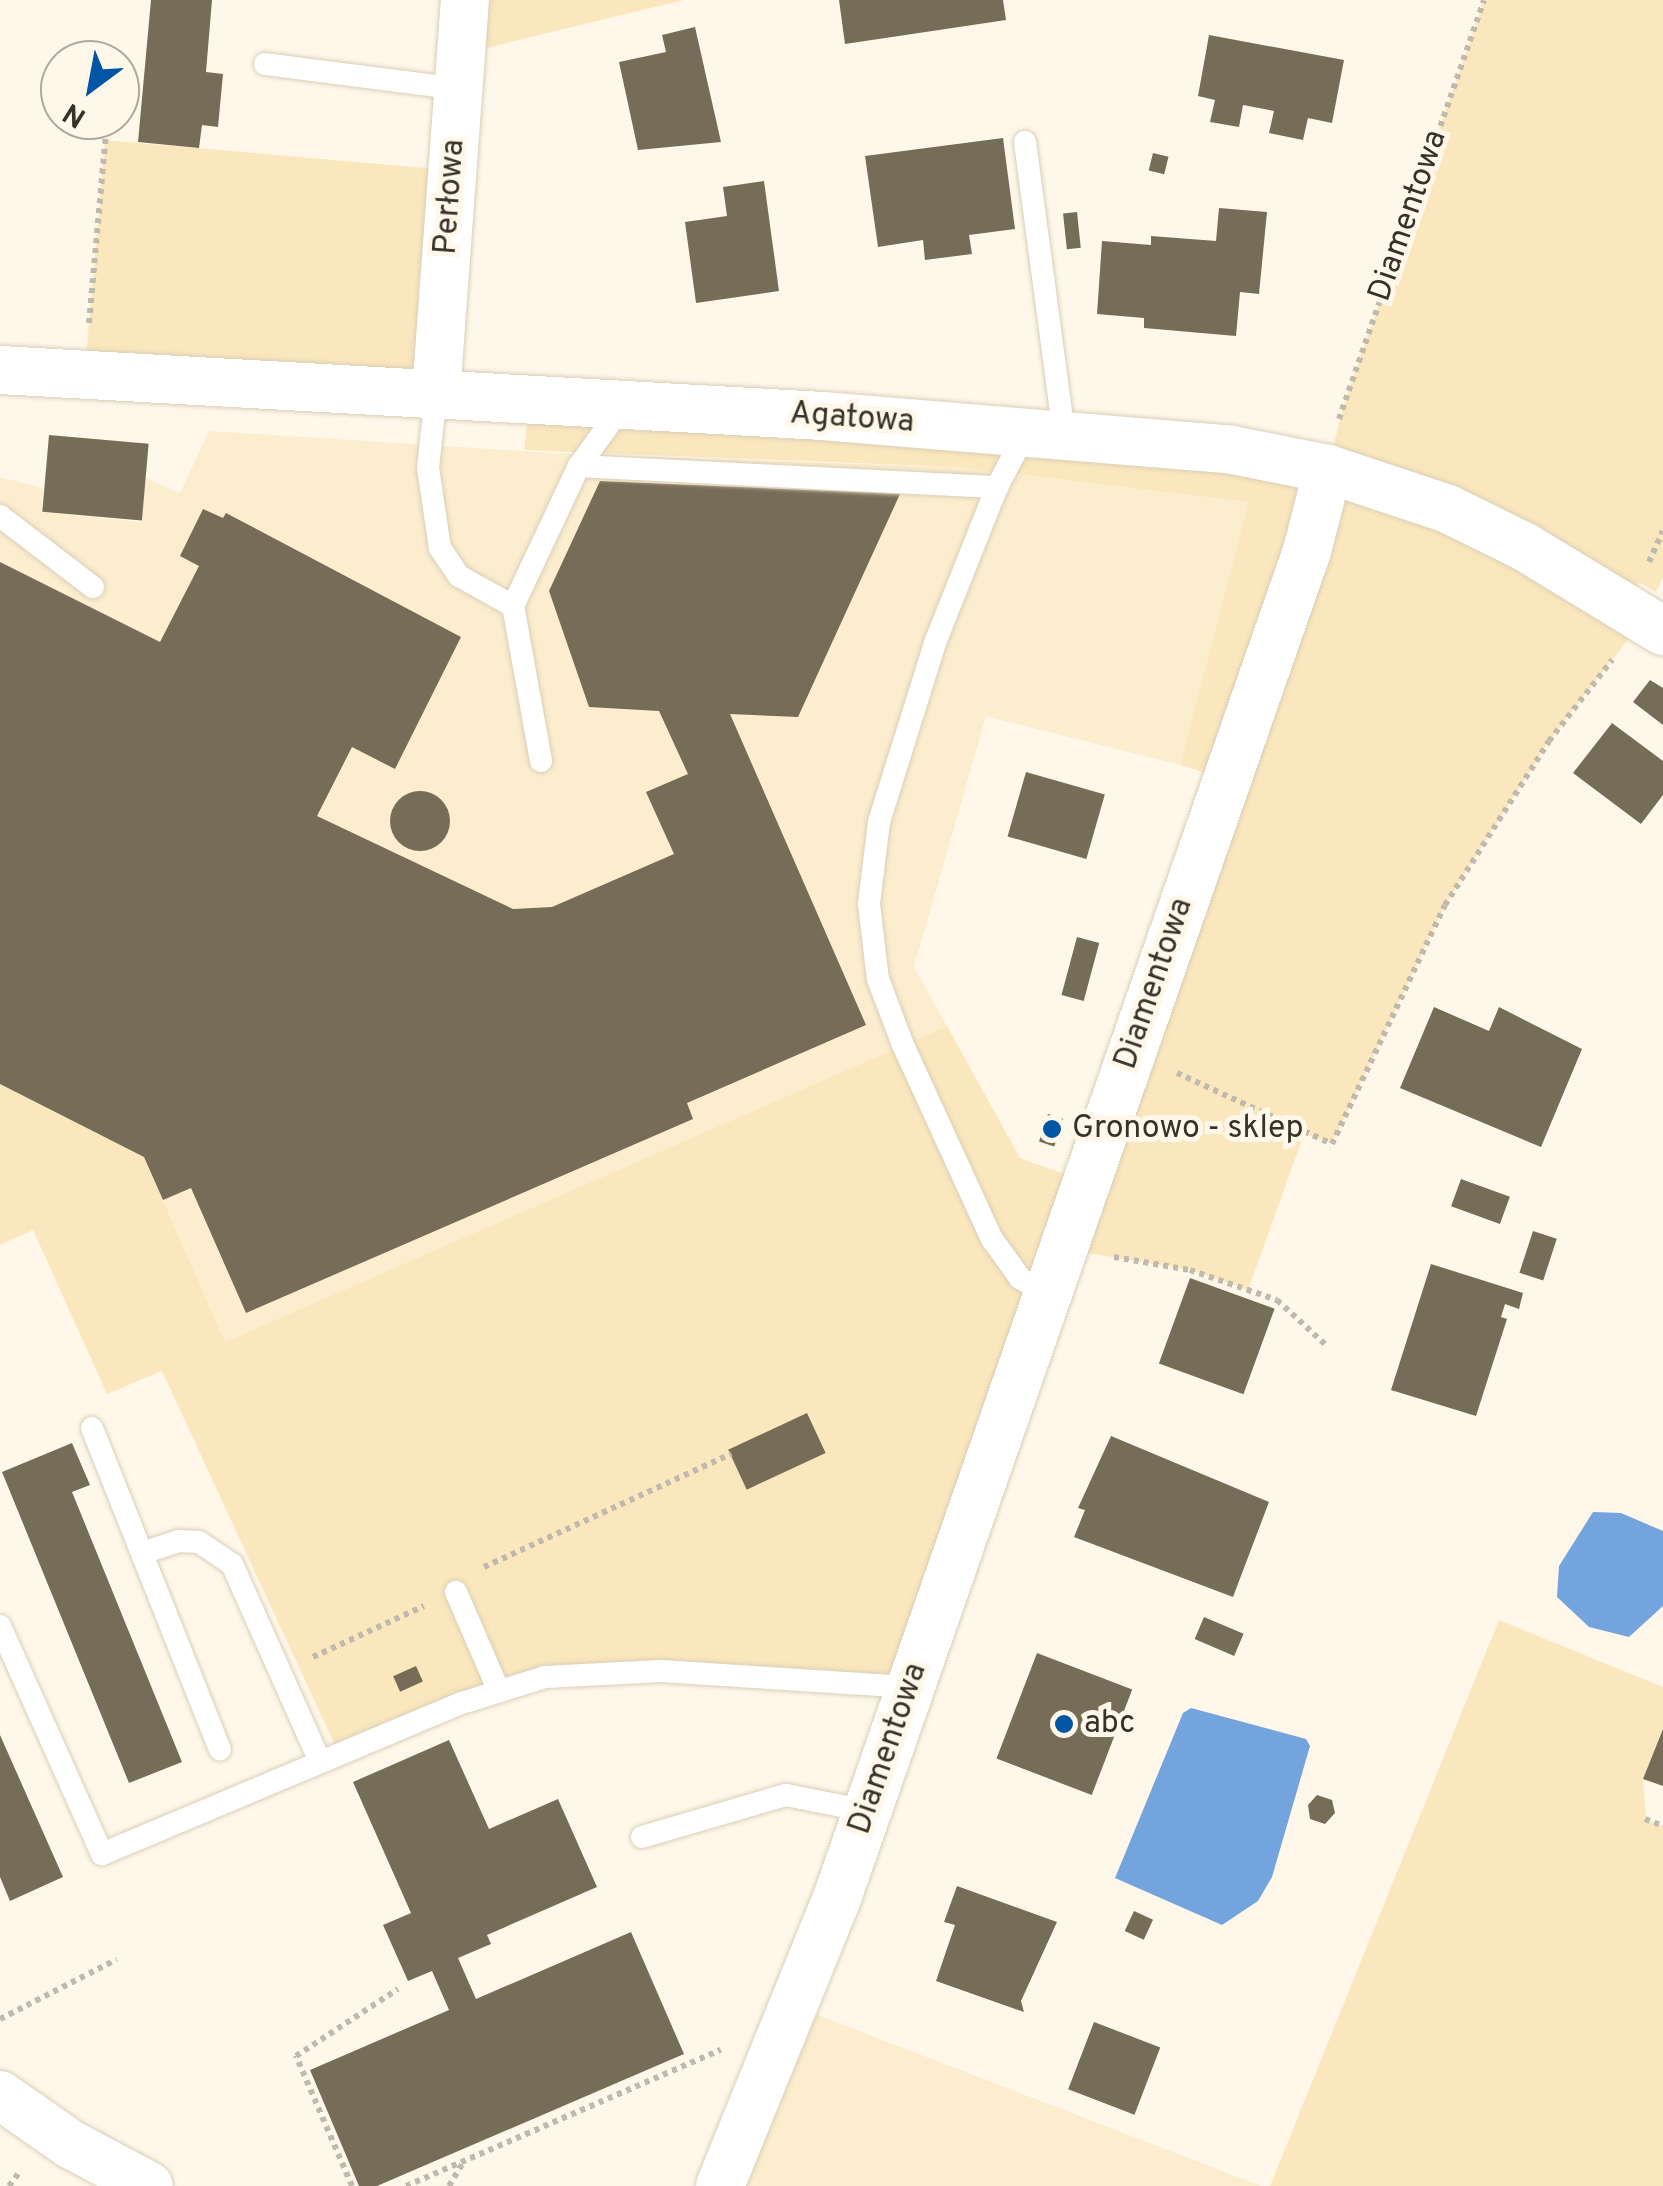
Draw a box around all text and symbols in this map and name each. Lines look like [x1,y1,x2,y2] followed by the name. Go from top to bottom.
[40,40,140,140] north arrow
[57,93,93,134] text: N
[1362,125,1456,307] street label: Diamentowa
[428,138,474,256] street label: Perłowa
[788,395,916,443] street label: Agatowa
[1108,893,1202,1075] street label: Diamentowa
[1072,1110,1304,1148] place label: Gronowo - sklep
[1041,1118,1063,1140] marker: Gronowo - sklep
[842,1658,936,1840] street label: Diamentowa
[1084,1705,1135,1743] place label: abc
[1053,1713,1075,1735] marker: abc

